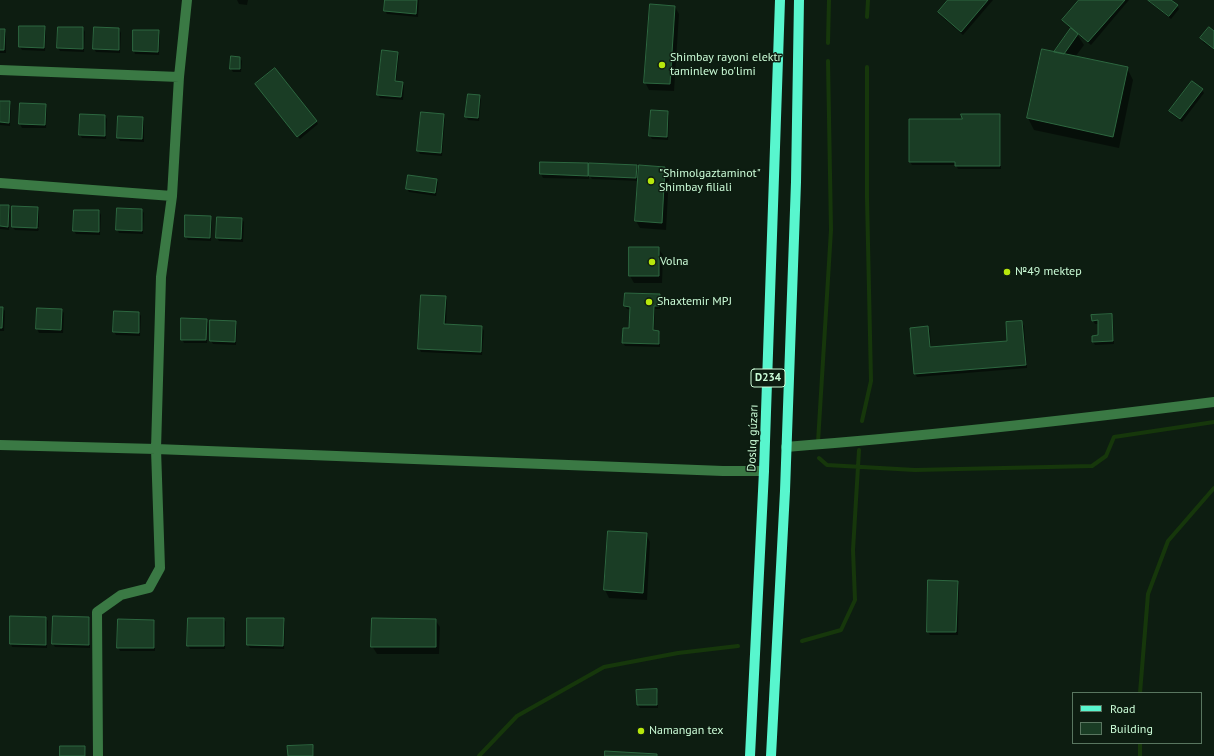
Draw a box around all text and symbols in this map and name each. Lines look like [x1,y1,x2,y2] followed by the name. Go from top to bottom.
[670,51,782,79] place label: Shimbay rayoni elektr taminlew bo'limi
[657,60,667,70] marker: Shimbay rayoni elektr taminlew bo'limi
[659,167,761,195] place label: "Shimolgaztaminot" Shimbay filiali
[646,176,656,186] marker: "Shimolgaztaminot" Shimbay filiali
[660,255,689,269] place label: Volna
[647,257,657,267] marker: Volna
[1015,265,1082,279] place label: №49 mektep
[1002,267,1012,277] marker: №49 mektep
[657,295,732,309] place label: Shaxtemir MPJ
[644,297,654,307] marker: Shaxtemir MPJ
[751,369,785,387] road number: D234
[745,404,761,472] street label: Doslıq gúzarı
[1072,692,1202,744] legend
[1110,701,1135,716] text: Road
[1110,721,1153,736] text: Building
[649,724,723,738] place label: Namangan tex
[636,726,646,736] marker: Namangan tex

